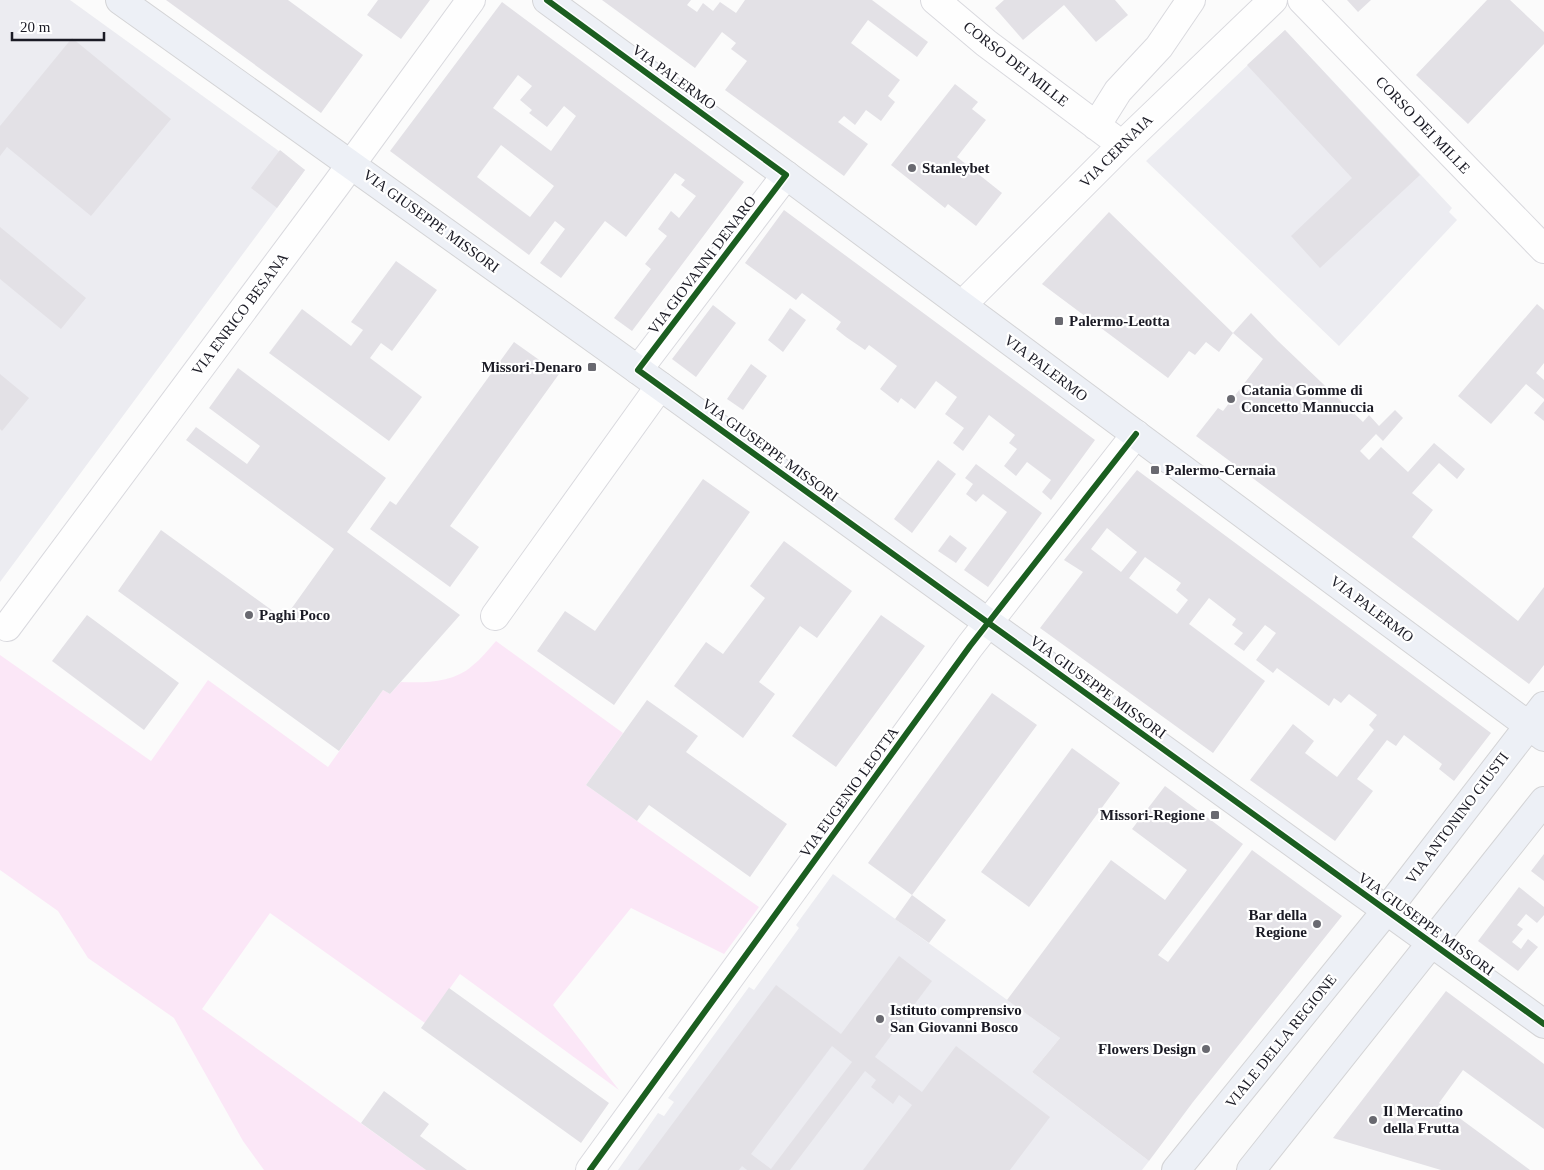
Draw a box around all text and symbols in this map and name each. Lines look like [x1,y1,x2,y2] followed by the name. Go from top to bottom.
[12,10,105,42] scale bar
[961,18,1071,110] street label: CORSO DEI MILLE
[20,19,51,35] text: 20 m
[629,41,719,113] street label: VIA PALERMO
[1373,73,1473,177] street label: CORSO DEI MILLE
[1076,111,1156,191] street label: VIA CERNAIA
[922,160,990,176] place label: Stanleybet
[906,162,918,174] marker: Stanleybet
[360,166,502,276] street label: VIA GIUSEPPE MISSORI
[645,193,759,337] street label: VIA GIOVANNI DENARO
[189,249,291,378] street label: VIA ENRICO BESANA
[1069,313,1170,329] place label: Palermo-Leotta
[1053,315,1065,327] marker: Palermo-Leotta
[1001,332,1091,405] street label: VIA PALERMO
[481,359,582,375] place label: Missori-Denaro
[586,361,598,373] marker: Missori-Denaro
[1241,382,1374,415] place label: Catania Gomme di Concetto Mannuccia
[1225,393,1237,405] marker: Catania Gomme di Concetto Mannuccia
[699,395,841,505] street label: VIA GIUSEPPE MISSORI
[1165,462,1276,478] place label: Palermo-Cernaia
[1149,464,1161,476] marker: Palermo-Cernaia
[1327,573,1417,646] street label: VIA PALERMO
[259,607,330,623] place label: Paghi Poco
[243,609,255,621] marker: Paghi Poco
[1027,632,1169,742] street label: VIA GIUSEPPE MISSORI
[796,724,902,860] street label: VIA EUGENIO LEOTTA
[1402,749,1512,887] street label: VIA ANTONINO GIUSTI
[1100,807,1205,823] place label: Missori-Regione
[1209,809,1221,821] marker: Missori-Regione
[1355,869,1497,979] street label: VIA GIUSEPPE MISSORI
[1249,907,1307,940] place label: Bar della Regione
[1311,918,1323,930] marker: Bar della Regione
[1222,971,1340,1111] street label: VIALE DELLA REGIONE
[890,1002,1022,1035] place label: Istituto comprensivo San Giovanni Bosco
[874,1013,886,1025] marker: Istituto comprensivo San Giovanni Bosco
[1098,1041,1197,1057] place label: Flowers Design
[1200,1043,1212,1055] marker: Flowers Design
[1383,1103,1463,1136] place label: Il Mercatino della Frutta
[1367,1114,1379,1126] marker: Il Mercatino della Frutta

